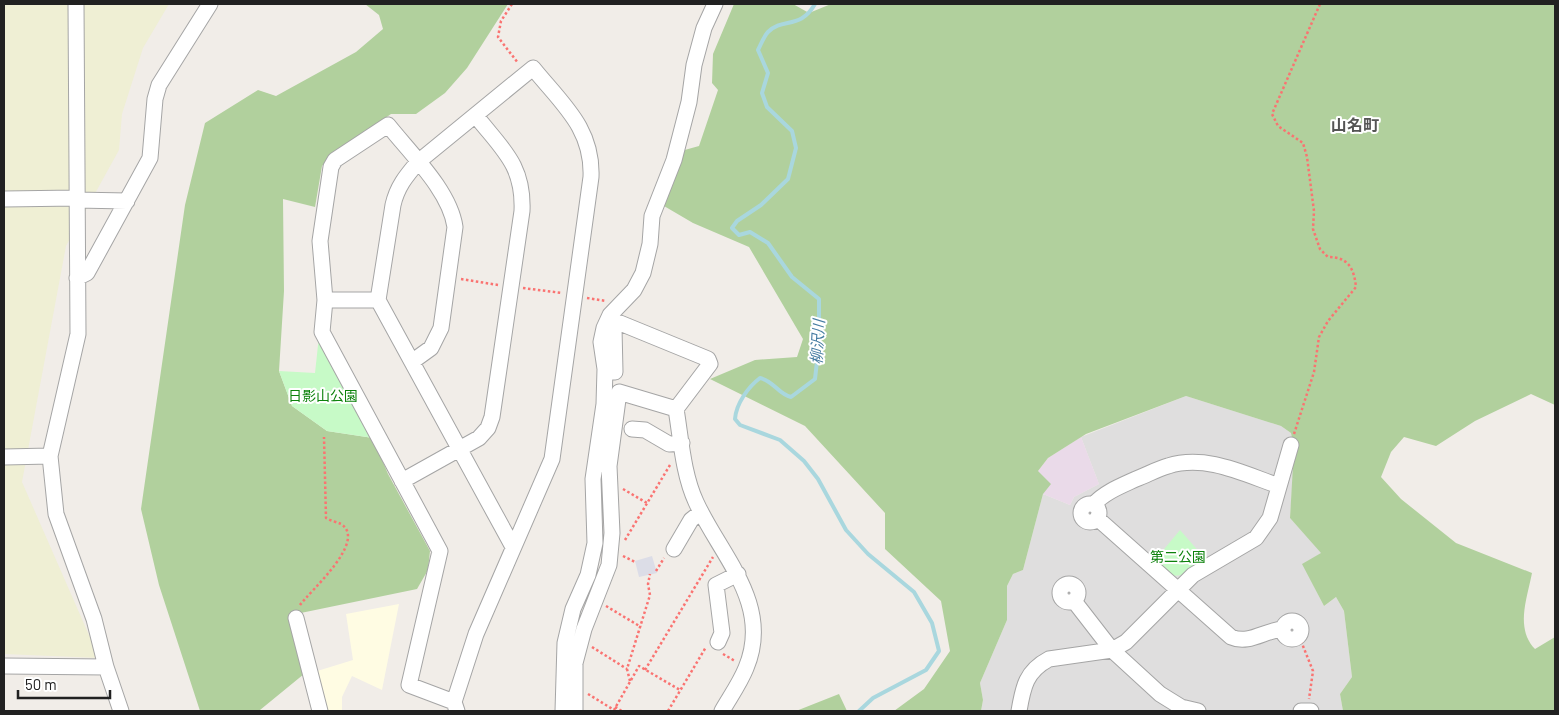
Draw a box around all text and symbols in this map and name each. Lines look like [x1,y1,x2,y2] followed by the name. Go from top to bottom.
[1331,115,1379,134] district label: 山名町
[807,317,827,365] water label: 柳沢川
[288,387,358,404] park label: 日影山公園
[1150,548,1206,565] park label: 第二公園
[18,668,110,700] scale bar
[25,675,57,693] text: 50 m

